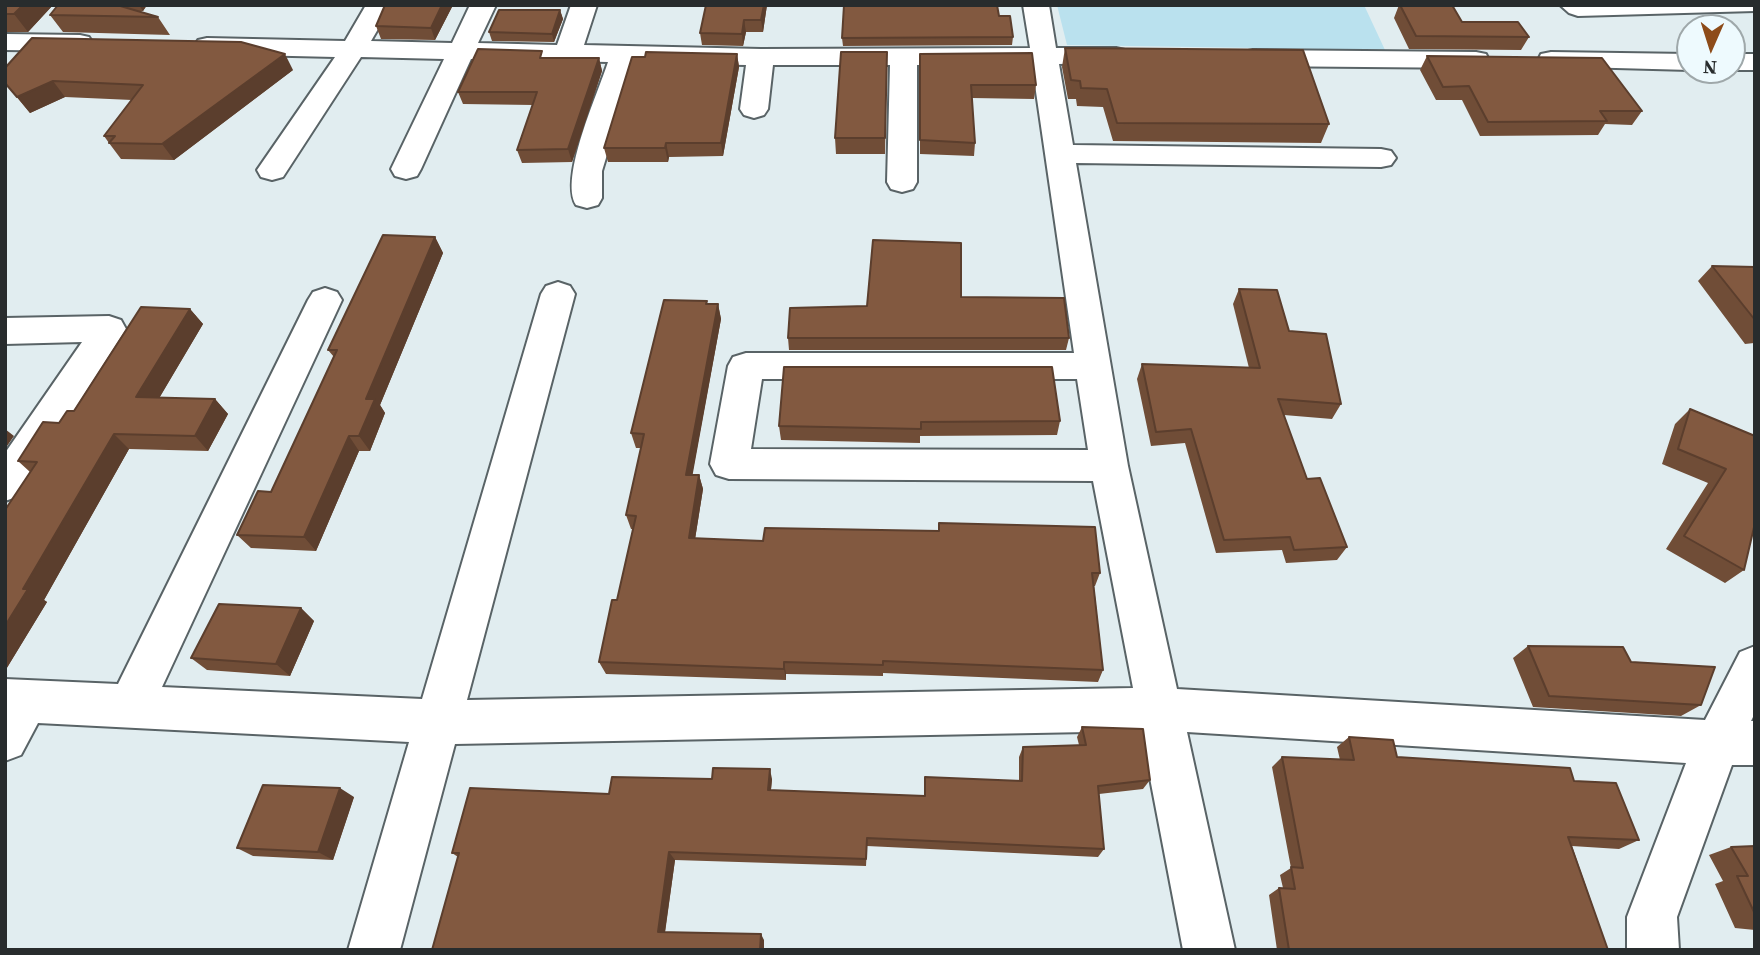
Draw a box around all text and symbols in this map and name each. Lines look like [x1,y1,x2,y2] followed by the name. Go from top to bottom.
[1676,14,1746,84] north arrow
[1702,55,1718,81] text: N

